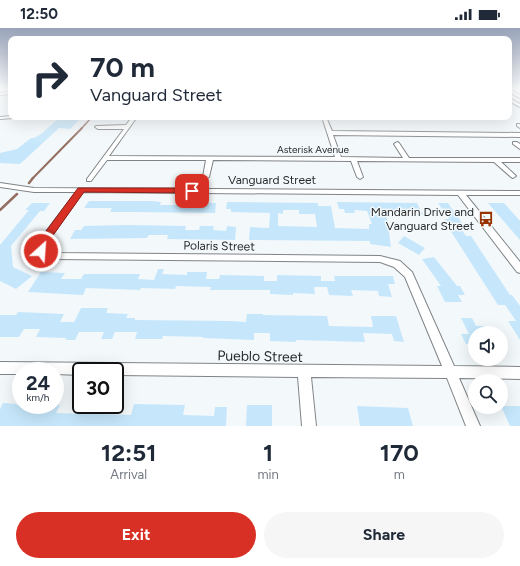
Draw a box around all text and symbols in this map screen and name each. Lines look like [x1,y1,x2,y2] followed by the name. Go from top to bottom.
[20,5,58,23] text: 12:50
[90,50,155,84] text: 70 m
[24,52,76,104] icon: right
[90,84,222,106] text: Vanguard Street
[277,143,350,156] street label: Asterisk Avenue
[228,173,317,187] street label: Vanguard Street
[175,174,209,208] pin
[181,180,203,202] icon: arrive
[371,205,474,233] place label: Mandarin Drive and Vanguard Street
[477,210,495,228] bus stop icon: Mandarin Drive and Vanguard Street
[20,230,62,272] position arrow
[183,238,255,254] street label: Polaris Street
[468,326,508,414] map controls
[468,326,508,366] button: sound
[217,347,303,366] street label: Pueblo Street
[72,362,124,414] speed limit sign: 30
[26,371,50,395] text: 24
[468,374,508,414] button: search
[27,391,49,404] text: km/h
[101,438,156,467] text: 12:51
[263,438,273,467] text: 1
[380,438,419,467] text: 170
[110,467,147,482] text: Arrival
[257,467,279,482] text: min
[394,467,405,482] text: m
[16,512,256,558] button: Exit
[264,512,504,558] button: Share

